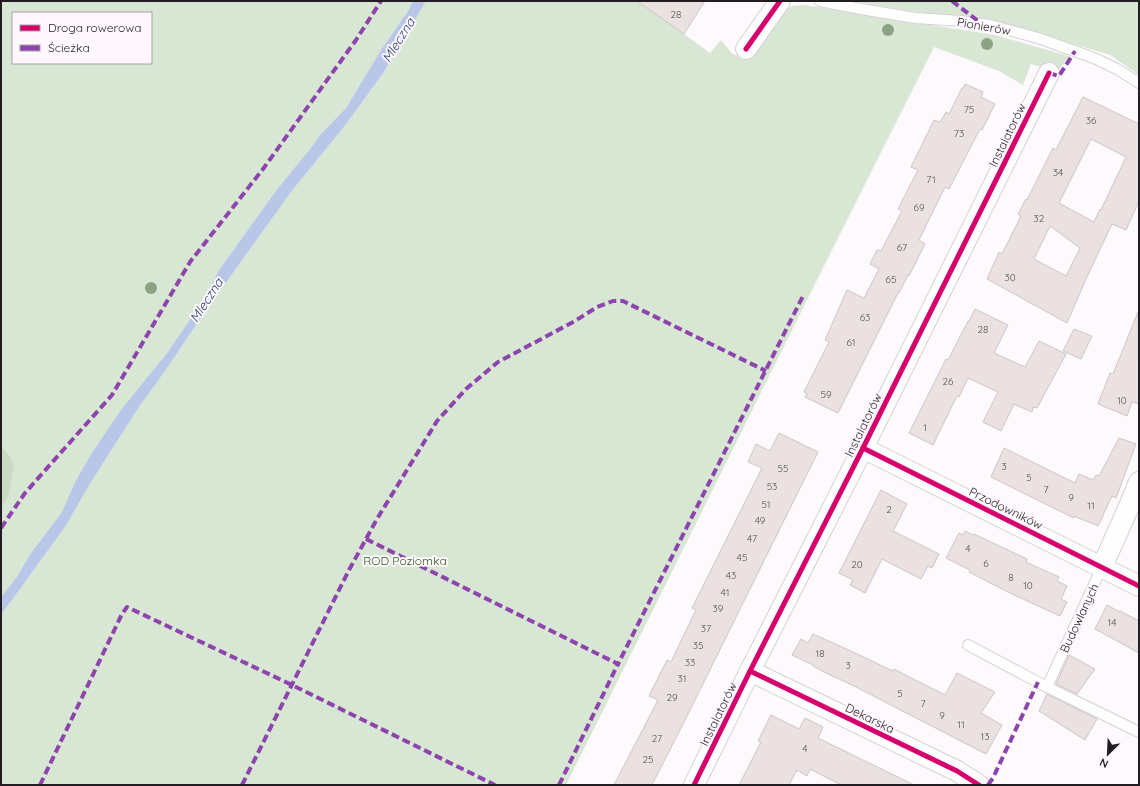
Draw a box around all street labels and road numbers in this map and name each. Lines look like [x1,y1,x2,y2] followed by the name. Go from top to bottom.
[956,14,1012,38] street label: Pionierów
[985,101,1029,169] street label: Instalatorów
[841,391,885,459] street label: Instalatorów
[967,484,1045,532] street label: Przodowników
[1056,581,1102,655] street label: Budowlanych
[696,680,740,748] street label: Instalatorów
[843,700,897,736] street label: Dekarska

